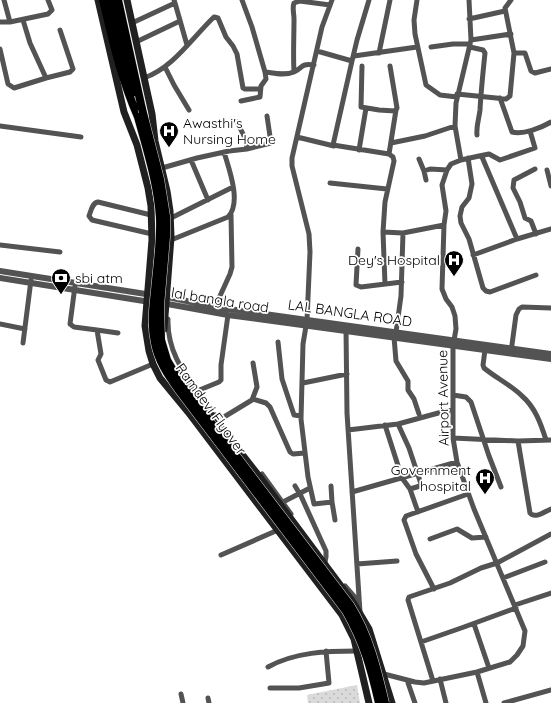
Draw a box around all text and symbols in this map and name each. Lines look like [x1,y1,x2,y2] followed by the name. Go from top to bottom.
[183,114,276,148] place label: Awasthi's Nursing Home
[158,120,180,148] hospital icon: Awasthi's Nursing Home
[443,249,465,277] hospital icon: Dey's Hospital
[348,251,440,269] place label: Dey's Hospital
[50,267,72,295] bank icon: sbi atm
[75,269,123,287] place label: sbi atm
[170,283,270,317] street label: lal bangla road
[287,295,413,331] street label: LAL BANGLA ROAD
[433,350,453,446] street label: Airport Avenue
[172,360,251,459] street label: Ramdevi Flyover
[391,461,471,495] place label: Government hospital
[474,467,496,495] hospital icon: Government hospital

